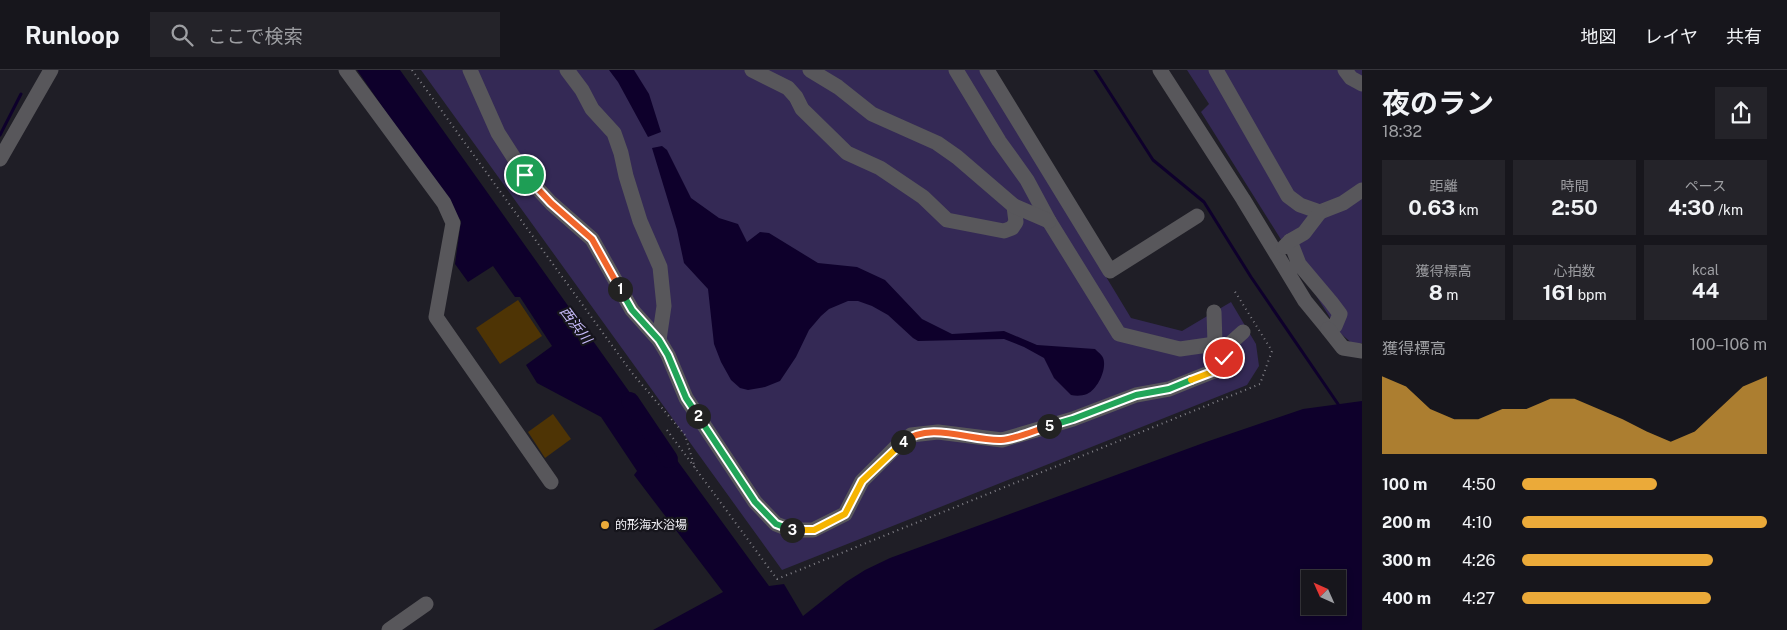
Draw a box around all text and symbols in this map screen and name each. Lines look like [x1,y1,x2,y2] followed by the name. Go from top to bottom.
[150,12,500,57] search box
[25,21,120,49] text: Runloop
[168,21,196,49] icon: search
[208,25,303,47] text: ここで検索
[1581,26,1617,47] text: 地図
[1645,26,1698,47] text: レイヤ
[1726,26,1762,47] text: 共有
[1382,86,1494,119] text: 夜のラン
[1715,87,1767,139] button: share
[1382,122,1422,141] text: 18:32
[504,154,546,196] pin
[511,161,539,189] icon: arrive
[1430,178,1458,194] text: 距離
[1561,178,1589,194] text: 時間
[1685,178,1726,194] text: ペース
[1408,195,1455,220] text: 0.63
[1551,195,1598,220] text: 2:50
[1668,195,1715,220] text: 4:30
[1455,202,1479,218] text: km
[1715,202,1743,218] text: /km
[1692,262,1719,278] text: kcal
[1416,263,1472,279] text: 獲得標高
[1554,263,1596,279] text: 心拍数
[608,276,632,302] pin: 1
[1692,278,1719,303] text: 44
[1429,280,1443,305] text: 8
[1542,280,1574,305] text: 161
[618,281,624,297] text: 1
[1443,287,1458,303] text: m
[1574,287,1607,303] text: bpm
[557,303,596,348] water label: 西浜川
[1689,335,1767,354] text: 100–106 m
[1203,337,1245,379] pin
[1382,339,1446,358] text: 獲得標高
[1210,344,1238,372] icon: check
[686,404,710,428] pin: 2
[694,408,703,424] text: 2
[1036,414,1062,438] pin: 5
[1045,418,1054,434] text: 5
[890,430,916,454] pin: 4
[899,434,908,450] text: 4
[1382,475,1427,494] text: 100 m
[1462,475,1496,494] text: 4:50
[1382,513,1431,532] text: 200 m
[1462,513,1492,532] text: 4:10
[615,518,687,532] place label: 的形海水浴場
[780,518,804,542] pin: 3
[599,519,611,531] marker: 的形海水浴場
[788,522,797,538] text: 3
[1382,551,1431,570] text: 300 m
[1462,551,1495,570] text: 4:26
[1301,570,1346,615] north arrow
[1301,570,1346,615] map controls
[1382,589,1431,608] text: 400 m
[1462,589,1495,608] text: 4:27

